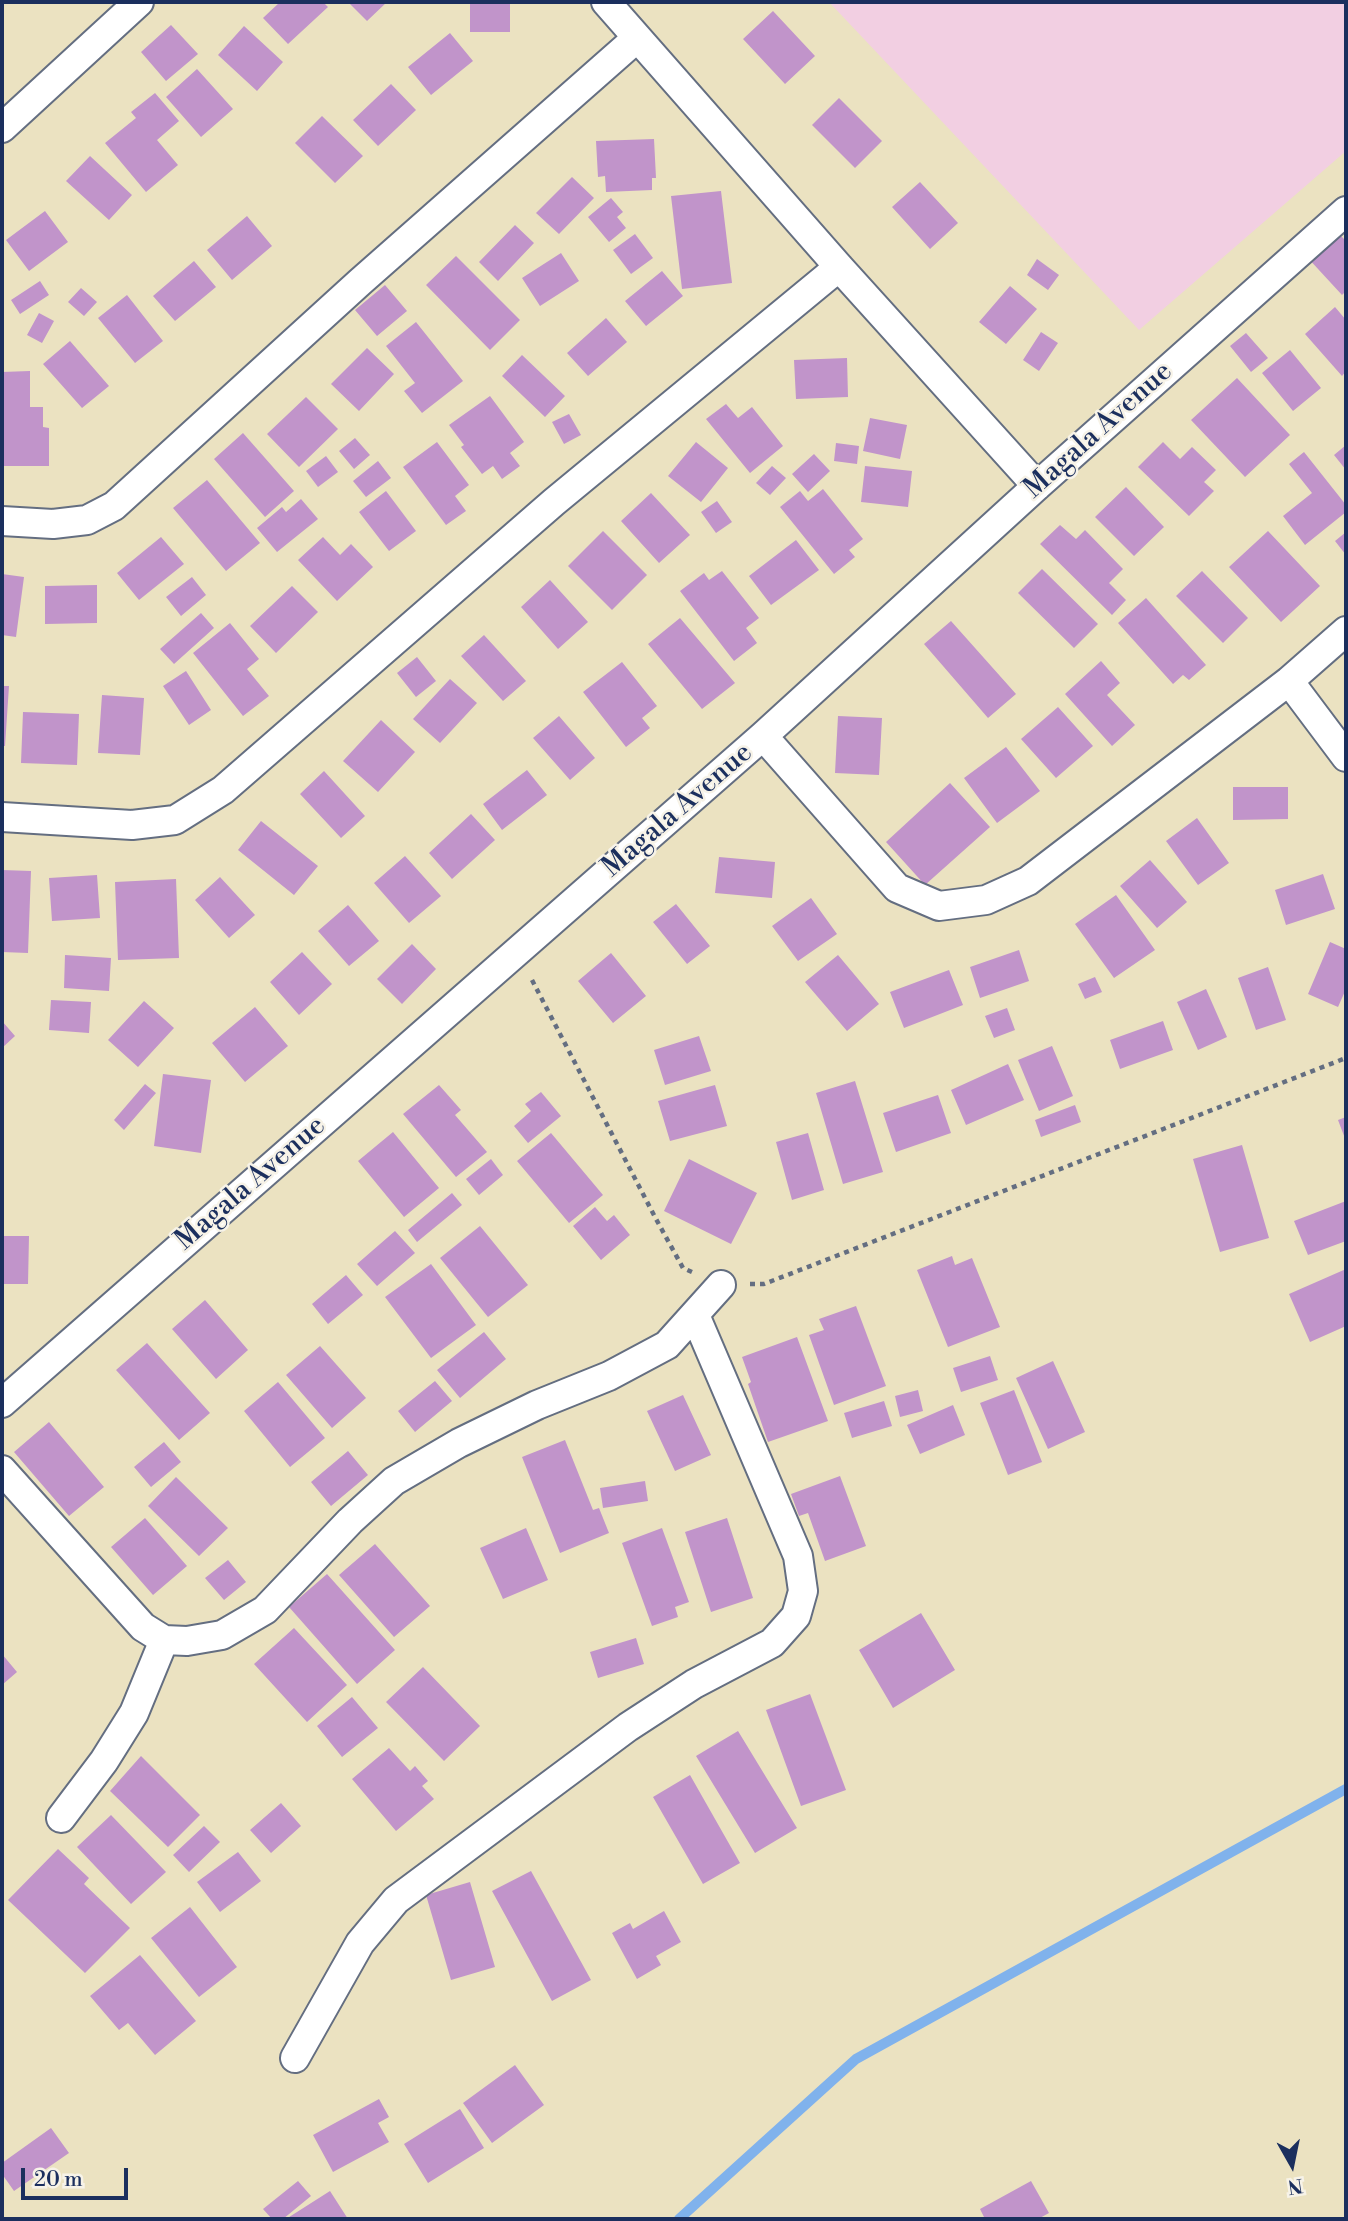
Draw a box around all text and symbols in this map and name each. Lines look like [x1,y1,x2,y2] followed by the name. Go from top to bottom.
[1018,356,1180,506] street label: Magala Avenue
[596,737,760,885] street label: Magala Avenue
[169,1110,333,1258] street label: Magala Avenue
[1257,2130,1327,2200] north arrow
[24,2154,131,2198] scale bar
[34,2167,83,2193] text: 20 m
[1286,2173,1305,2199] text: N

